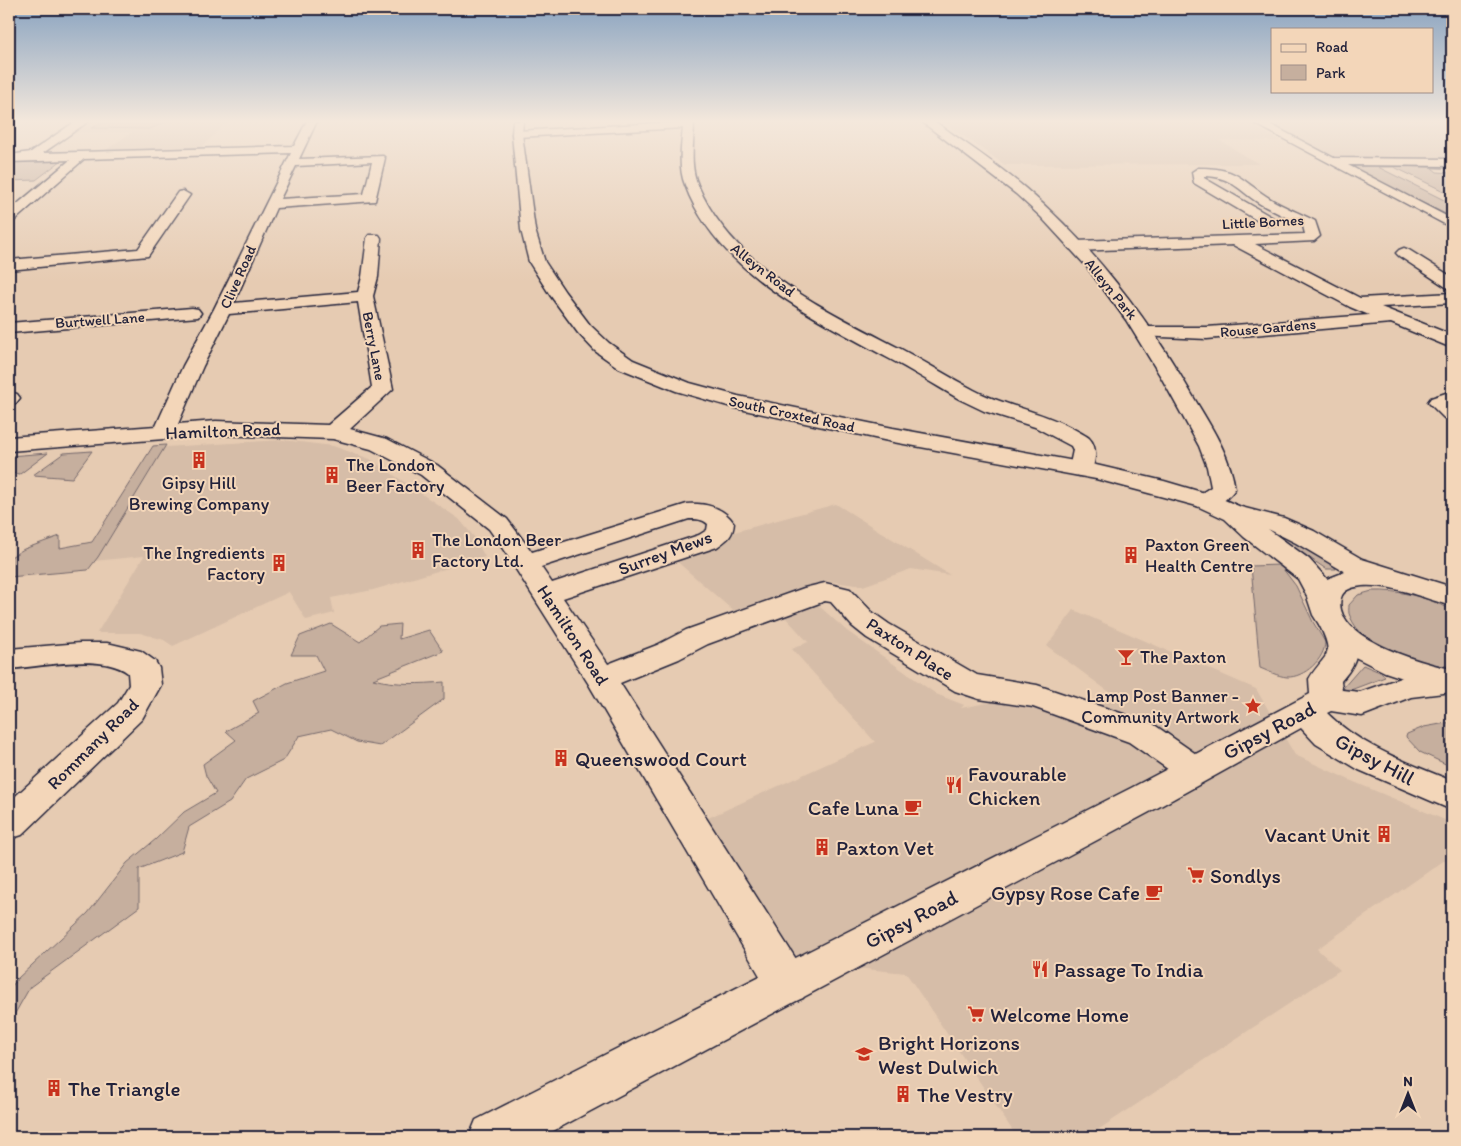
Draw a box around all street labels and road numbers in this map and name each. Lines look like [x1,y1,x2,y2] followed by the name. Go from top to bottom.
[1222,211,1305,233] street label: Little Bornes
[727,239,799,301] street label: Alleyn Road
[216,242,260,312] street label: Clive Road
[1081,255,1141,323] street label: Alleyn Park
[55,308,145,332] street label: Burtwell Lane
[359,310,389,382] street label: Berry Lane
[1219,315,1317,341] street label: Rouse Gardens
[727,392,858,436] street label: South Croxted Road
[165,418,281,444] street label: Hamilton Road
[615,526,715,580] street label: Surrey Mews
[532,581,614,690] street label: Hamilton Road
[862,613,958,685] street label: Paxton Place
[43,693,144,794] street label: Rommany Road
[1218,695,1320,765] street label: Gipsy Road
[1331,728,1419,790] street label: Gipsy Hill
[860,884,962,954] street label: Gipsy Road

